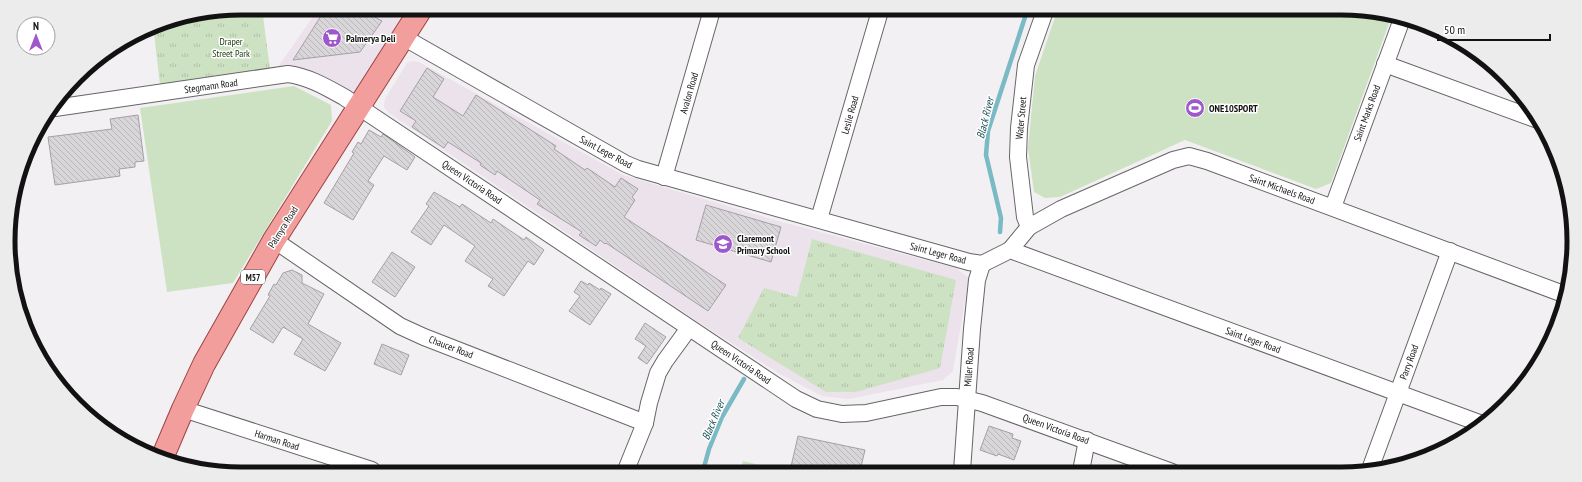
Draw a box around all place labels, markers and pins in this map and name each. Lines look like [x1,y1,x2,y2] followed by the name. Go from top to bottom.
[321,27,343,49] supermarket icon: Palmerya Deli
[346,32,395,45] place label: Palmerya Deli
[1184,97,1206,119] sports icon: ONE10SPORT
[1209,102,1258,115] place label: ONE10SPORT
[737,232,790,257] place label: Claremont Primary School
[712,233,734,255] school or university icon: Claremont Primary School

